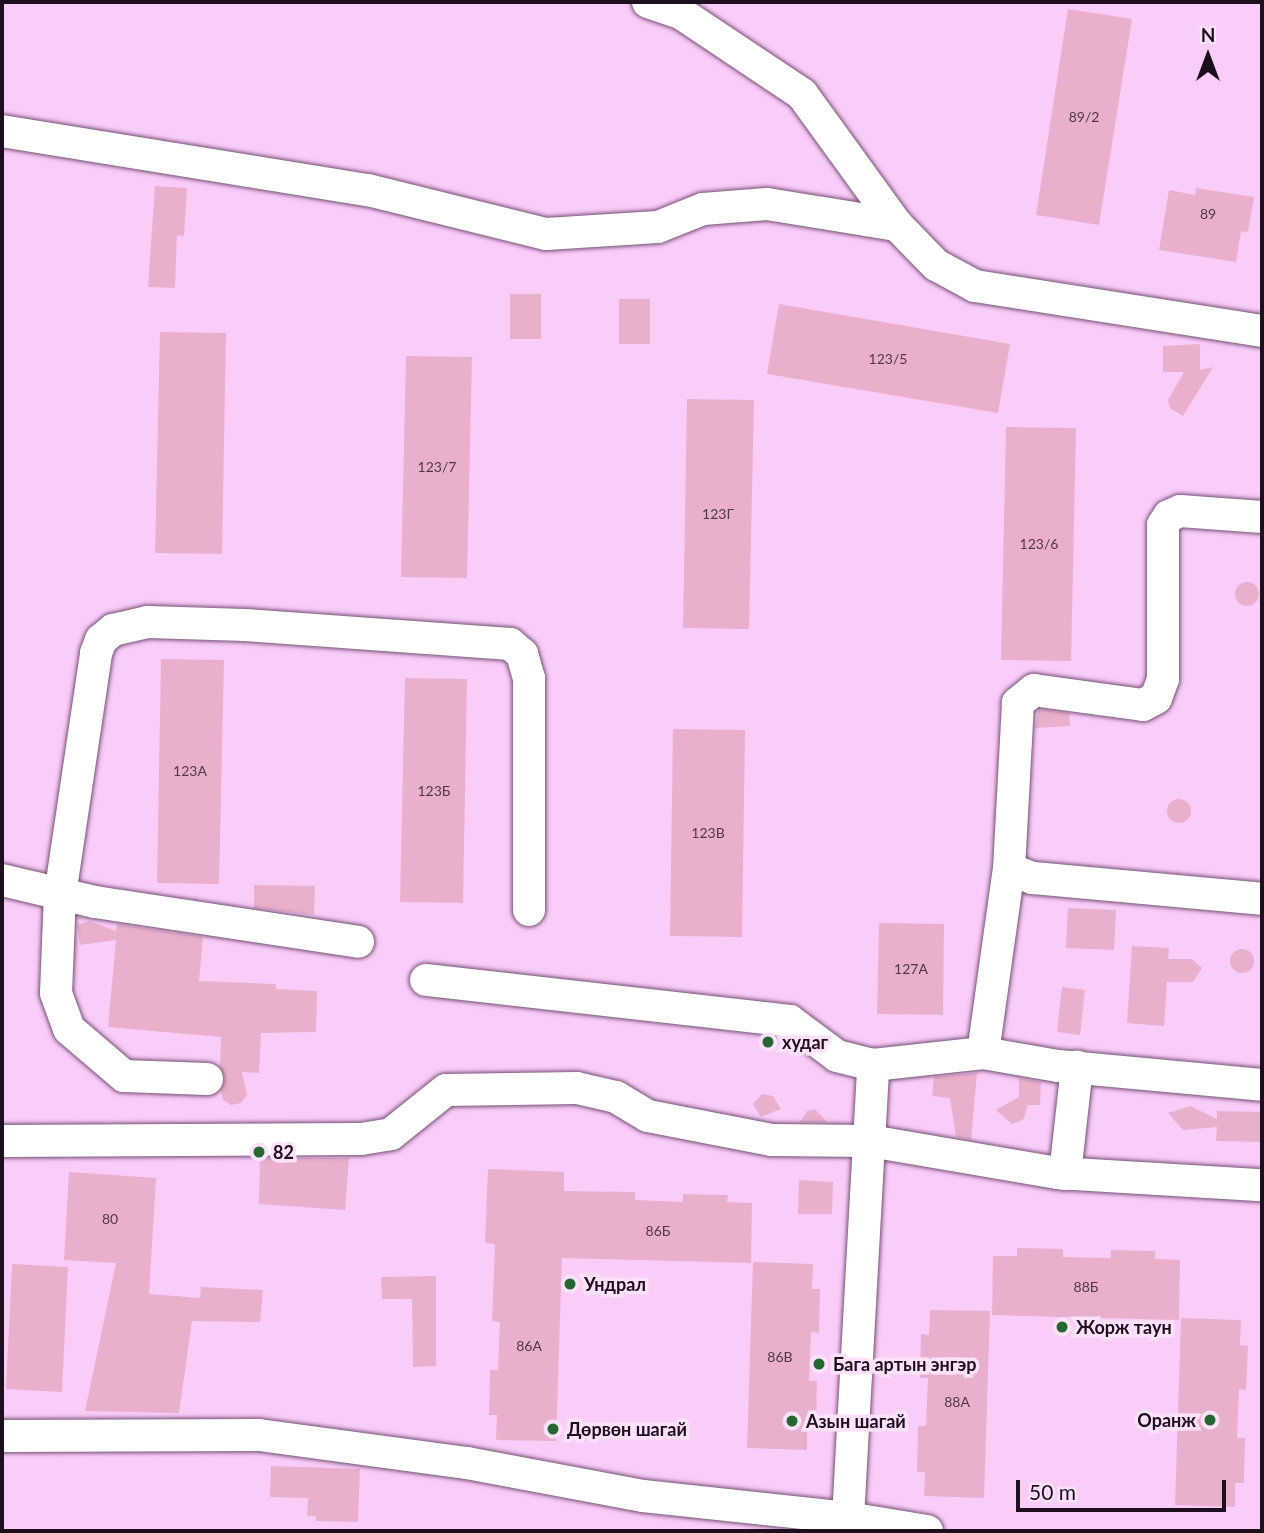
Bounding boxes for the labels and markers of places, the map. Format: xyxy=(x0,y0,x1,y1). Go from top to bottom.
place label: худаг xyxy=(782,1031,828,1053)
marker: худаг xyxy=(760,1034,776,1050)
place label: 82 xyxy=(273,1141,294,1163)
marker: 82 xyxy=(251,1144,267,1160)
place label: Ундрал xyxy=(584,1273,646,1295)
marker: Ундрал xyxy=(562,1276,578,1292)
place label: Жорж таун xyxy=(1076,1316,1172,1338)
marker: Жорж таун xyxy=(1054,1319,1070,1335)
place label: Бага артын энгэр xyxy=(833,1353,976,1375)
marker: Бага артын энгэр xyxy=(811,1356,827,1372)
place label: Оранж xyxy=(1137,1409,1196,1431)
place label: Азын шагай xyxy=(806,1410,906,1432)
marker: Оранж xyxy=(1202,1412,1218,1428)
marker: Азын шагай xyxy=(784,1413,800,1429)
place label: Дөрвөн шагай xyxy=(567,1418,687,1440)
marker: Дөрвөн шагай xyxy=(545,1421,561,1437)

